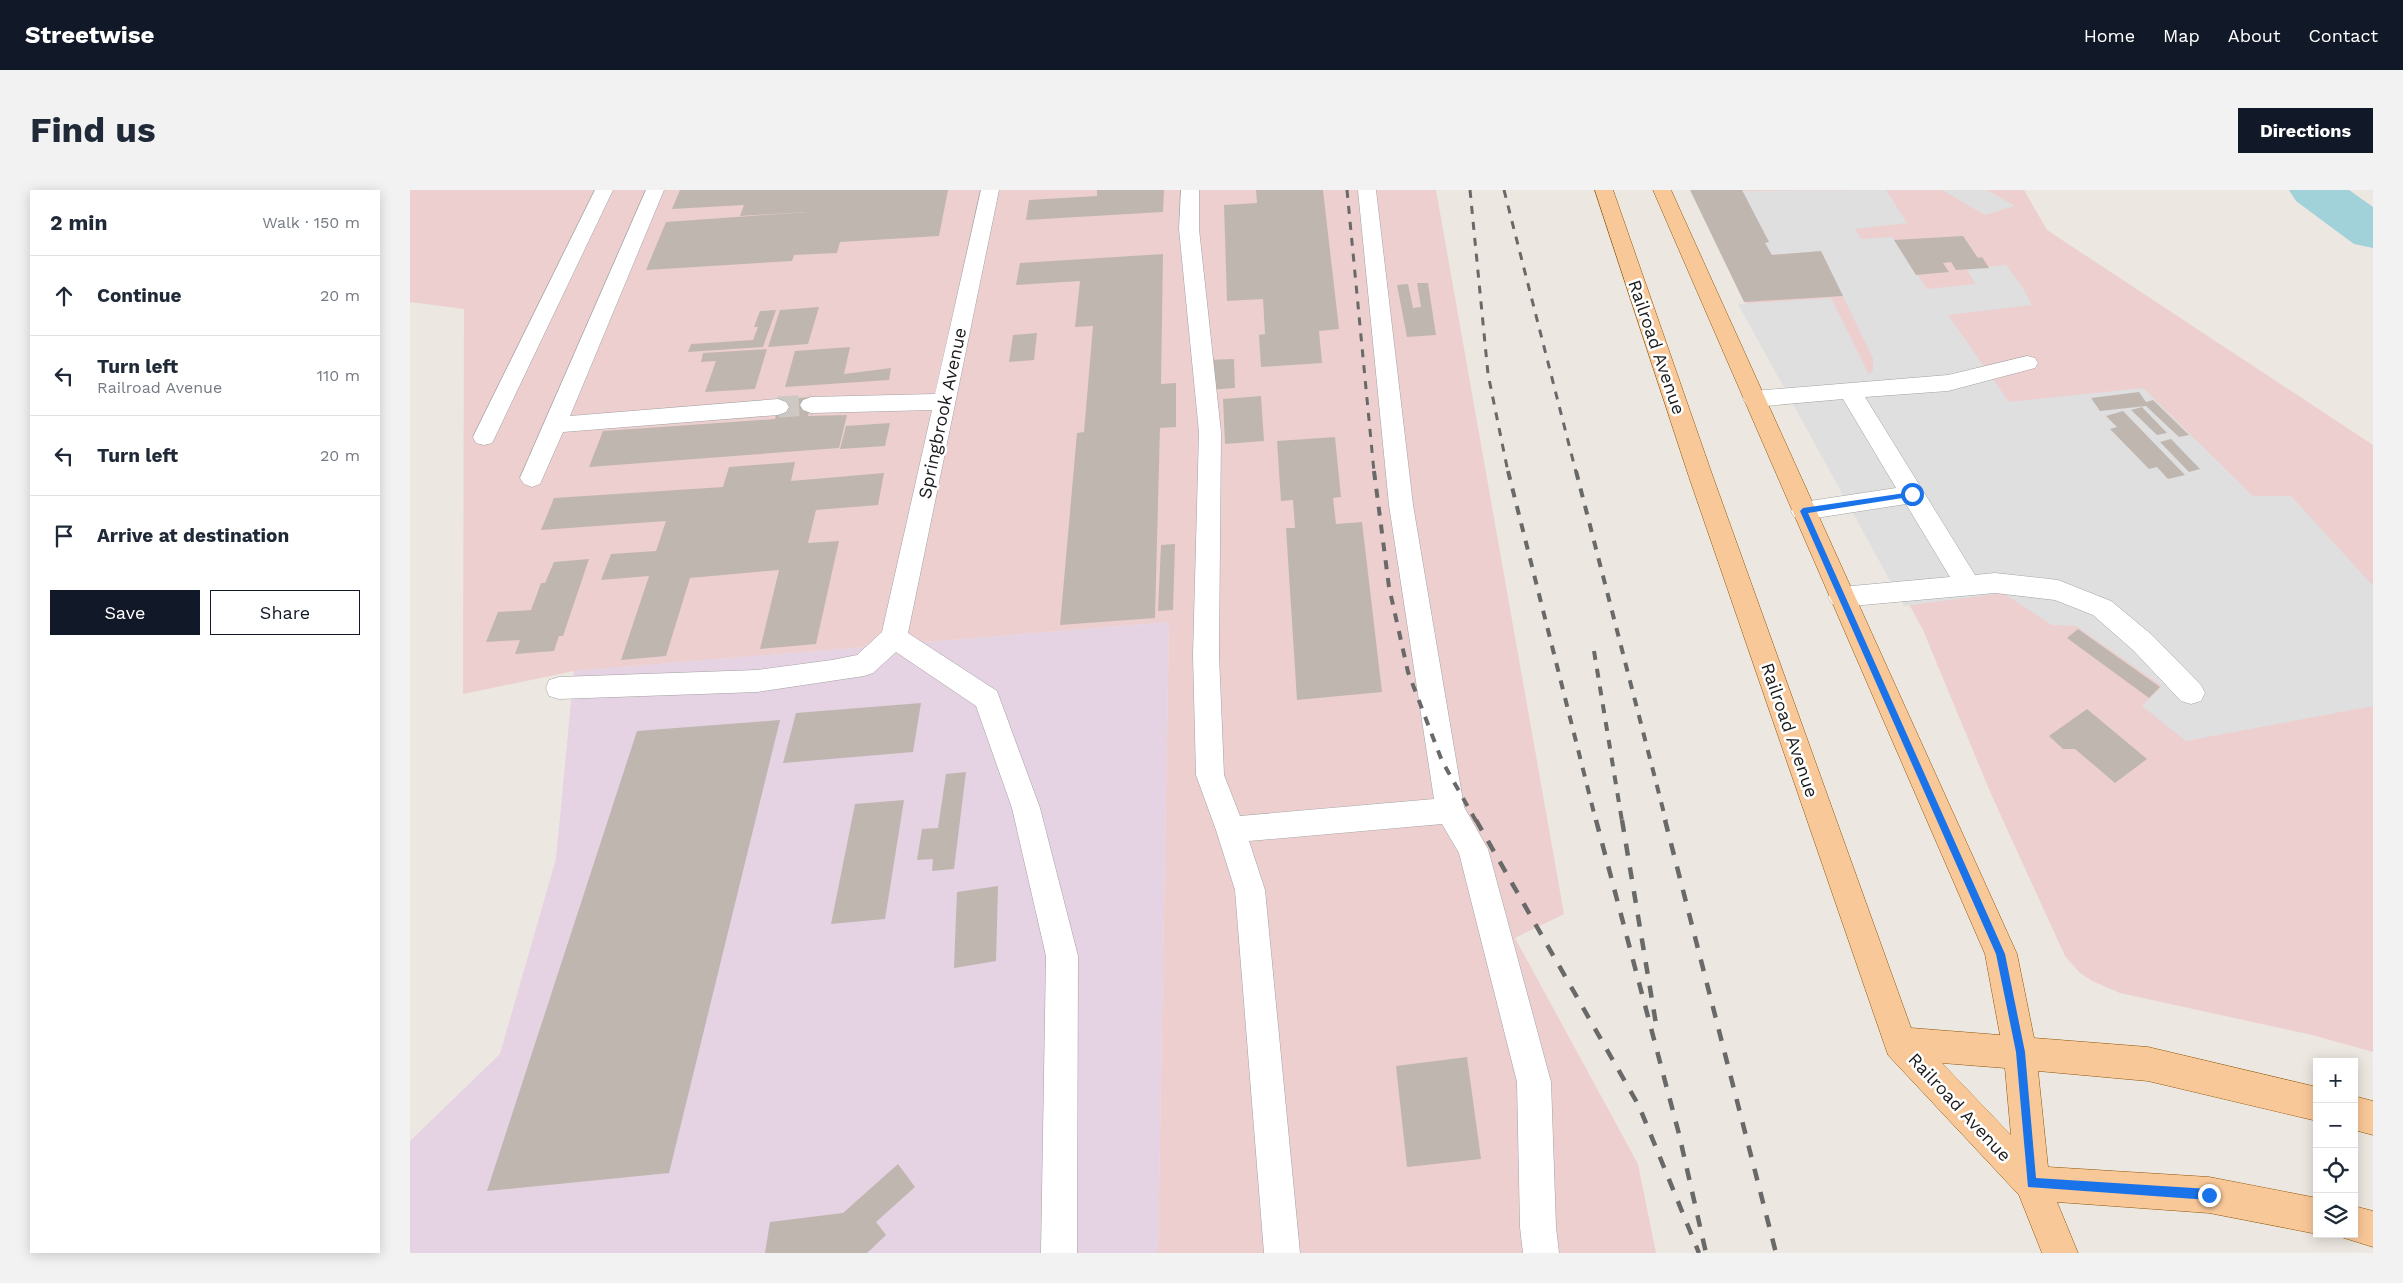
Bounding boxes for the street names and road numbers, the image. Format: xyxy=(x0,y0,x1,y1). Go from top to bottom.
street label: Railroad Avenue xyxy=(1624,277,1690,417)
street label: Springbrook Avenue xyxy=(914,326,970,500)
street label: Railroad Avenue xyxy=(1757,660,1823,800)
street label: Railroad Avenue xyxy=(1904,1048,2016,1166)

